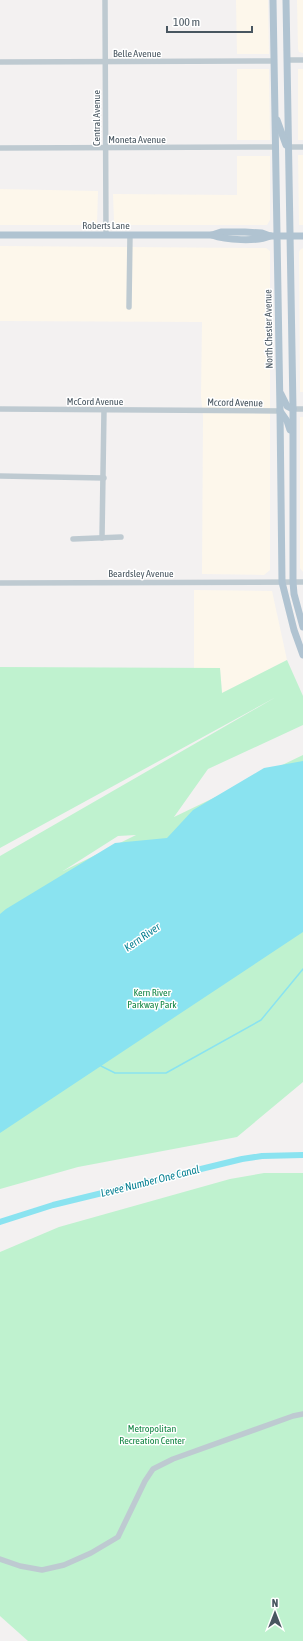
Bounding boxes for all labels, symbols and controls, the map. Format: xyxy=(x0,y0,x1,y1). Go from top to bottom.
scale bar xyxy=(167,8,252,34)
text: 100 m xyxy=(173,15,200,29)
street label: Belle Avenue xyxy=(113,48,161,59)
street label: Central Avenue xyxy=(91,90,102,146)
street label: Moneta Avenue xyxy=(108,134,166,145)
street label: Roberts Lane xyxy=(82,220,130,231)
street label: North Chester Avenue xyxy=(262,289,275,369)
street label: McCord Avenue xyxy=(67,396,124,407)
street label: Mccord Avenue xyxy=(207,397,263,408)
street label: Beardsley Avenue xyxy=(108,568,174,579)
water label: Kern River xyxy=(122,920,163,954)
park label: Kern River Parkway Park xyxy=(127,987,177,1010)
water label: Levee Number One Canal xyxy=(99,1163,201,1199)
park label: Metropolitan Recreation Center xyxy=(119,1423,186,1446)
north arrow xyxy=(255,1593,295,1633)
text: N xyxy=(272,1597,278,1609)

